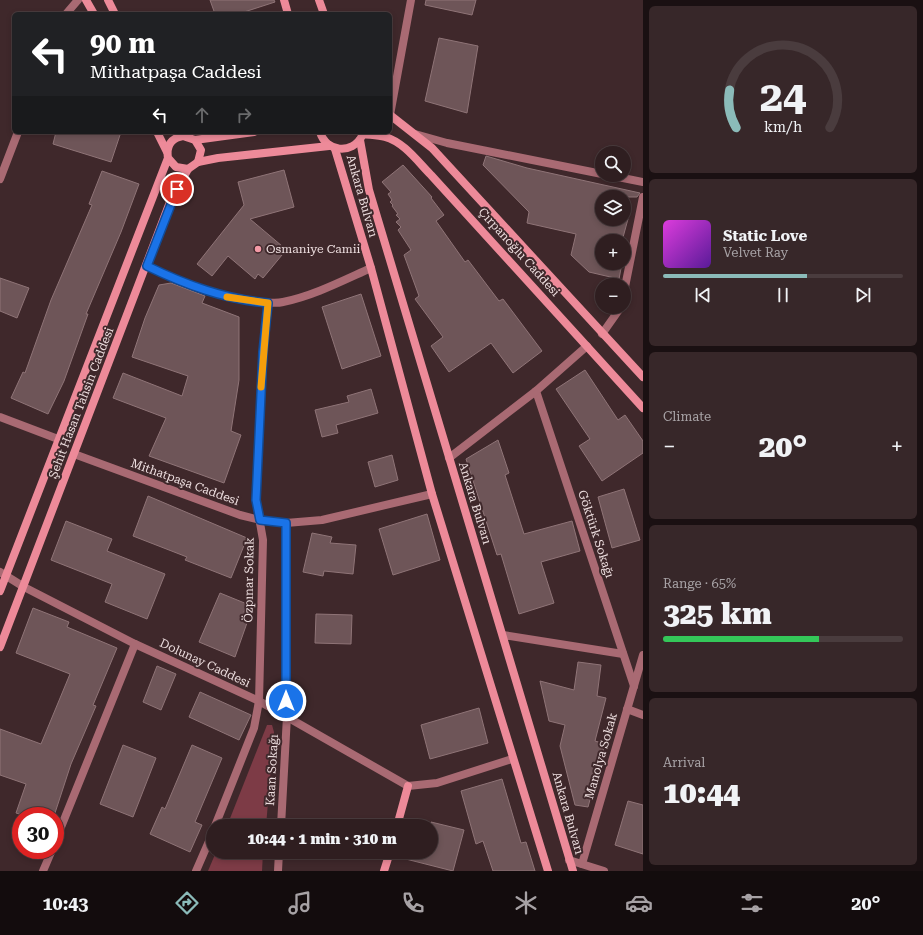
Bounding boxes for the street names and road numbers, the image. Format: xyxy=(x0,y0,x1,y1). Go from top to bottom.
street label: Ankara Bulvarı xyxy=(344,153,380,239)
street label: Çırpanoğlu Caddesi xyxy=(476,205,563,299)
street label: Şehit Hasan Tahsin Caddesi xyxy=(46,325,116,481)
street label: Mithatpaşa Caddesi xyxy=(129,456,241,508)
street label: Ankara Bulvarı xyxy=(456,460,494,546)
street label: Göktürk Sokağı xyxy=(575,488,617,580)
street label: Özpınar Sokak xyxy=(241,537,257,623)
street label: Dolunay Caddesi xyxy=(157,636,253,690)
street label: Manolya Sokak xyxy=(582,711,620,801)
street label: Kaan Sokağı xyxy=(263,734,281,806)
street label: Ankara Bulvarı xyxy=(550,770,586,856)

